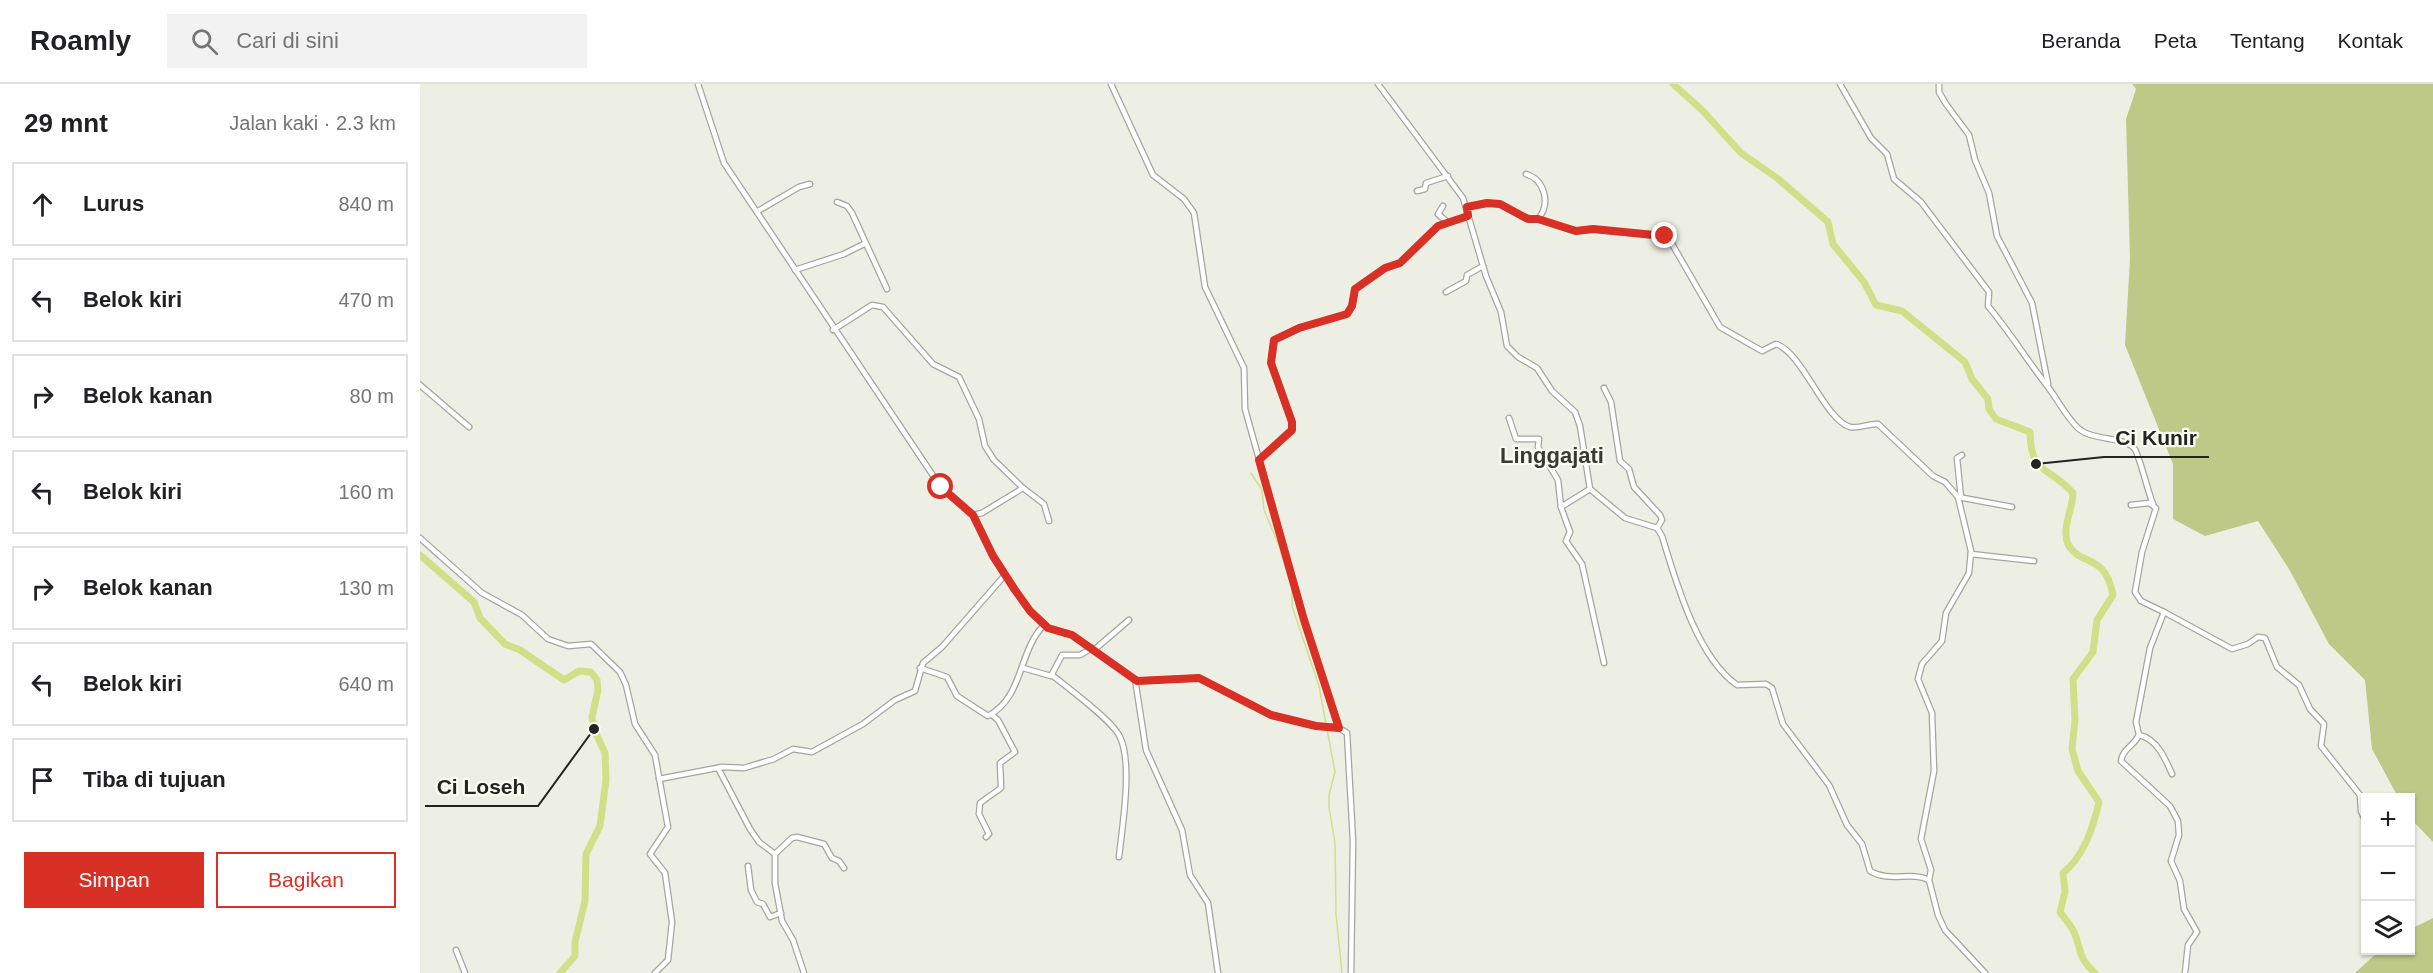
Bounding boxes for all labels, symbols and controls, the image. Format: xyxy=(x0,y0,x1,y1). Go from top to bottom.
search box xyxy=(167,14,587,68)
text: Roamly xyxy=(30,25,131,56)
icon: search xyxy=(188,25,221,58)
text: Cari di sini xyxy=(236,28,339,53)
text: Beranda xyxy=(2041,29,2121,52)
text: Peta xyxy=(2154,29,2197,52)
text: Tentang xyxy=(2230,29,2305,52)
text: Kontak xyxy=(2338,29,2403,52)
text: 29 mnt xyxy=(24,108,108,138)
text: Jalan kaki · 2.3 km xyxy=(229,112,396,134)
icon: ahead xyxy=(26,188,59,221)
text: Lurus xyxy=(83,191,144,216)
text: 840 m xyxy=(338,193,394,215)
route end xyxy=(1651,222,1677,248)
icon: left xyxy=(26,284,59,317)
text: Belok kiri xyxy=(83,287,182,312)
text: 470 m xyxy=(338,289,394,311)
icon: right xyxy=(26,380,59,413)
text: Belok kanan xyxy=(83,383,213,408)
text: 80 m xyxy=(350,385,394,407)
callout: Ci Kunir xyxy=(2104,418,2209,457)
text: Ci Kunir xyxy=(2115,426,2197,449)
district label: Linggajati xyxy=(1500,443,1604,468)
route start xyxy=(927,473,953,499)
icon: left xyxy=(26,476,59,509)
text: Belok kiri xyxy=(83,479,182,504)
text: 160 m xyxy=(338,481,394,503)
icon: right xyxy=(26,572,59,605)
text: Belok kanan xyxy=(83,575,213,600)
text: 130 m xyxy=(338,577,394,599)
icon: left xyxy=(26,668,59,701)
text: Belok kiri xyxy=(83,671,182,696)
text: 640 m xyxy=(338,673,394,695)
icon: arrive xyxy=(26,764,59,797)
text: Tiba di tujuan xyxy=(83,767,226,792)
callout: Ci Loseh xyxy=(425,767,538,806)
text: Ci Loseh xyxy=(437,775,525,798)
map controls xyxy=(2361,793,2415,955)
button: + xyxy=(2361,793,2415,847)
button: − xyxy=(2361,847,2415,901)
button: Simpan xyxy=(24,852,204,908)
button: Bagikan xyxy=(216,852,396,908)
button: layers xyxy=(2361,901,2415,955)

